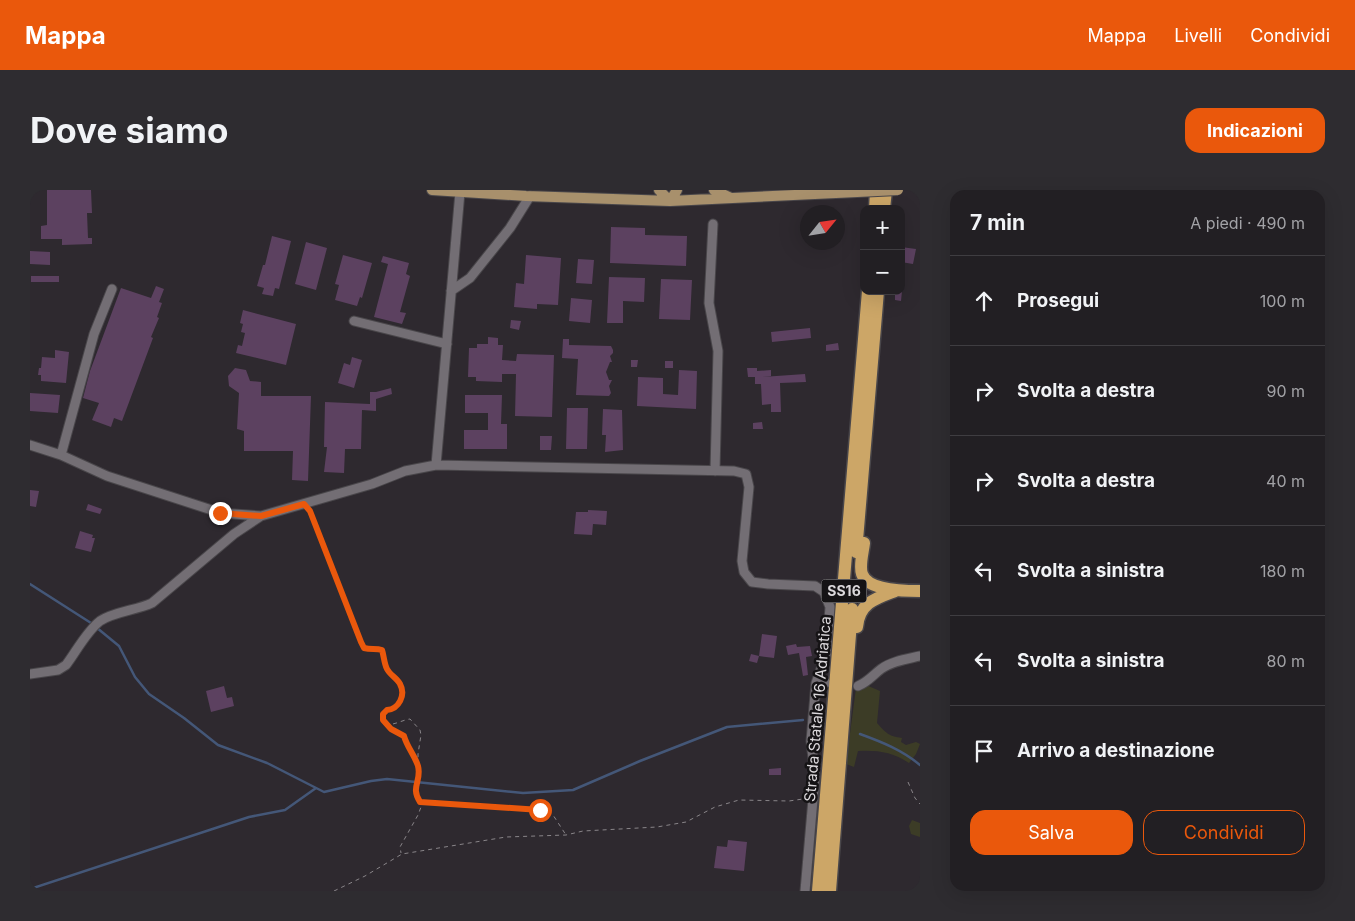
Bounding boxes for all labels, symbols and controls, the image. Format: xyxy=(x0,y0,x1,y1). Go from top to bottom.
text: Mappa xyxy=(25,21,106,50)
text: Mappa xyxy=(1088,25,1146,46)
text: Livelli xyxy=(1174,25,1222,46)
text: Condividi xyxy=(1250,25,1330,46)
button: Indicazioni xyxy=(1185,108,1325,153)
text: Dove siamo xyxy=(30,109,228,151)
north arrow xyxy=(800,205,845,250)
map controls xyxy=(860,205,905,295)
button: + xyxy=(860,205,905,250)
text: 7 min xyxy=(970,210,1025,235)
text: A piedi · 490 m xyxy=(1190,213,1305,233)
button: − xyxy=(860,250,905,295)
icon: ahead xyxy=(970,287,998,315)
text: Prosegui xyxy=(1017,289,1099,312)
text: 100 m xyxy=(1260,291,1305,311)
icon: right xyxy=(970,377,998,405)
text: Svolta a destra xyxy=(1017,379,1155,402)
text: 90 m xyxy=(1266,381,1305,401)
icon: right xyxy=(970,467,998,495)
text: Svolta a destra xyxy=(1017,469,1155,492)
text: 40 m xyxy=(1266,471,1305,491)
route end xyxy=(209,502,232,525)
icon: left xyxy=(970,557,998,585)
text: Svolta a sinistra xyxy=(1017,559,1165,582)
text: 180 m xyxy=(1260,561,1305,581)
road number: SS16 xyxy=(822,580,866,602)
street label: Strada Statale 16 Adriatica xyxy=(800,615,835,803)
icon: left xyxy=(970,647,998,675)
text: Svolta a sinistra xyxy=(1017,649,1165,672)
text: 80 m xyxy=(1266,651,1305,671)
icon: arrive xyxy=(970,737,998,765)
text: Arrivo a destinazione xyxy=(1017,739,1215,762)
route start xyxy=(529,799,552,822)
button: Salva xyxy=(970,810,1133,855)
button: Condividi xyxy=(1143,810,1305,855)

